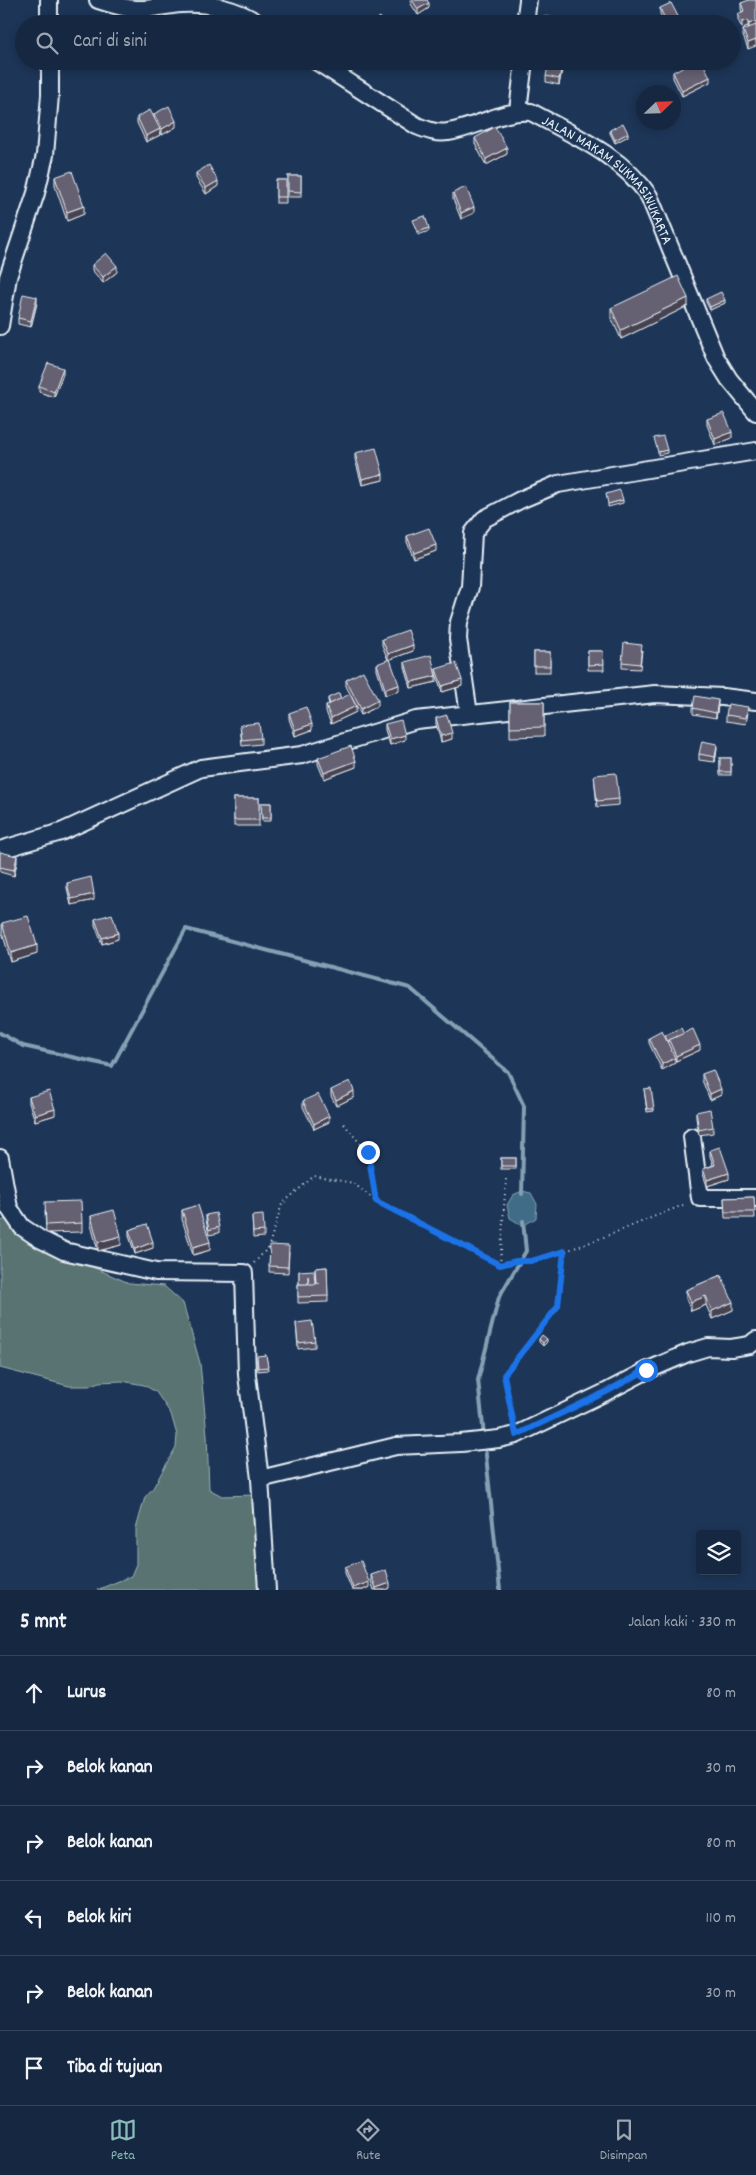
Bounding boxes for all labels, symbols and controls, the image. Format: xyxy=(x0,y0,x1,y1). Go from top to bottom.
search box xyxy=(15,15,741,70)
icon: search xyxy=(33,29,61,57)
text: Cari di sini xyxy=(73,29,147,56)
north arrow xyxy=(636,85,681,130)
street label: JALAN MAKAM SUKMASINUKARTA xyxy=(537,111,677,249)
route end xyxy=(357,1141,380,1164)
route start xyxy=(635,1359,658,1382)
map controls xyxy=(696,1530,741,1575)
button: layers xyxy=(696,1530,741,1575)
text: 5 mnt xyxy=(20,1608,66,1638)
text: Jalan kaki · 330 m xyxy=(628,1611,736,1634)
icon: ahead xyxy=(20,1679,48,1707)
text: Lurus xyxy=(67,1680,106,1707)
text: 80 m xyxy=(706,1682,736,1705)
icon: right xyxy=(20,1754,48,1782)
text: Belok kanan xyxy=(67,1755,153,1782)
text: 30 m xyxy=(706,1757,736,1780)
icon: right xyxy=(20,1829,48,1857)
text: Belok kanan xyxy=(67,1830,153,1857)
text: 80 m xyxy=(706,1832,736,1855)
icon: left xyxy=(20,1904,48,1932)
text: Belok kiri xyxy=(67,1905,131,1932)
text: 110 m xyxy=(706,1907,736,1930)
icon: right xyxy=(20,1979,48,2007)
text: Belok kanan xyxy=(67,1980,153,2007)
text: 30 m xyxy=(706,1982,736,2005)
icon: arrive xyxy=(20,2054,48,2082)
text: Tiba di tujuan xyxy=(67,2055,162,2082)
tab: Peta xyxy=(109,2116,137,2166)
tab: Rute xyxy=(354,2116,382,2166)
tab: Disimpan xyxy=(600,2116,647,2166)

